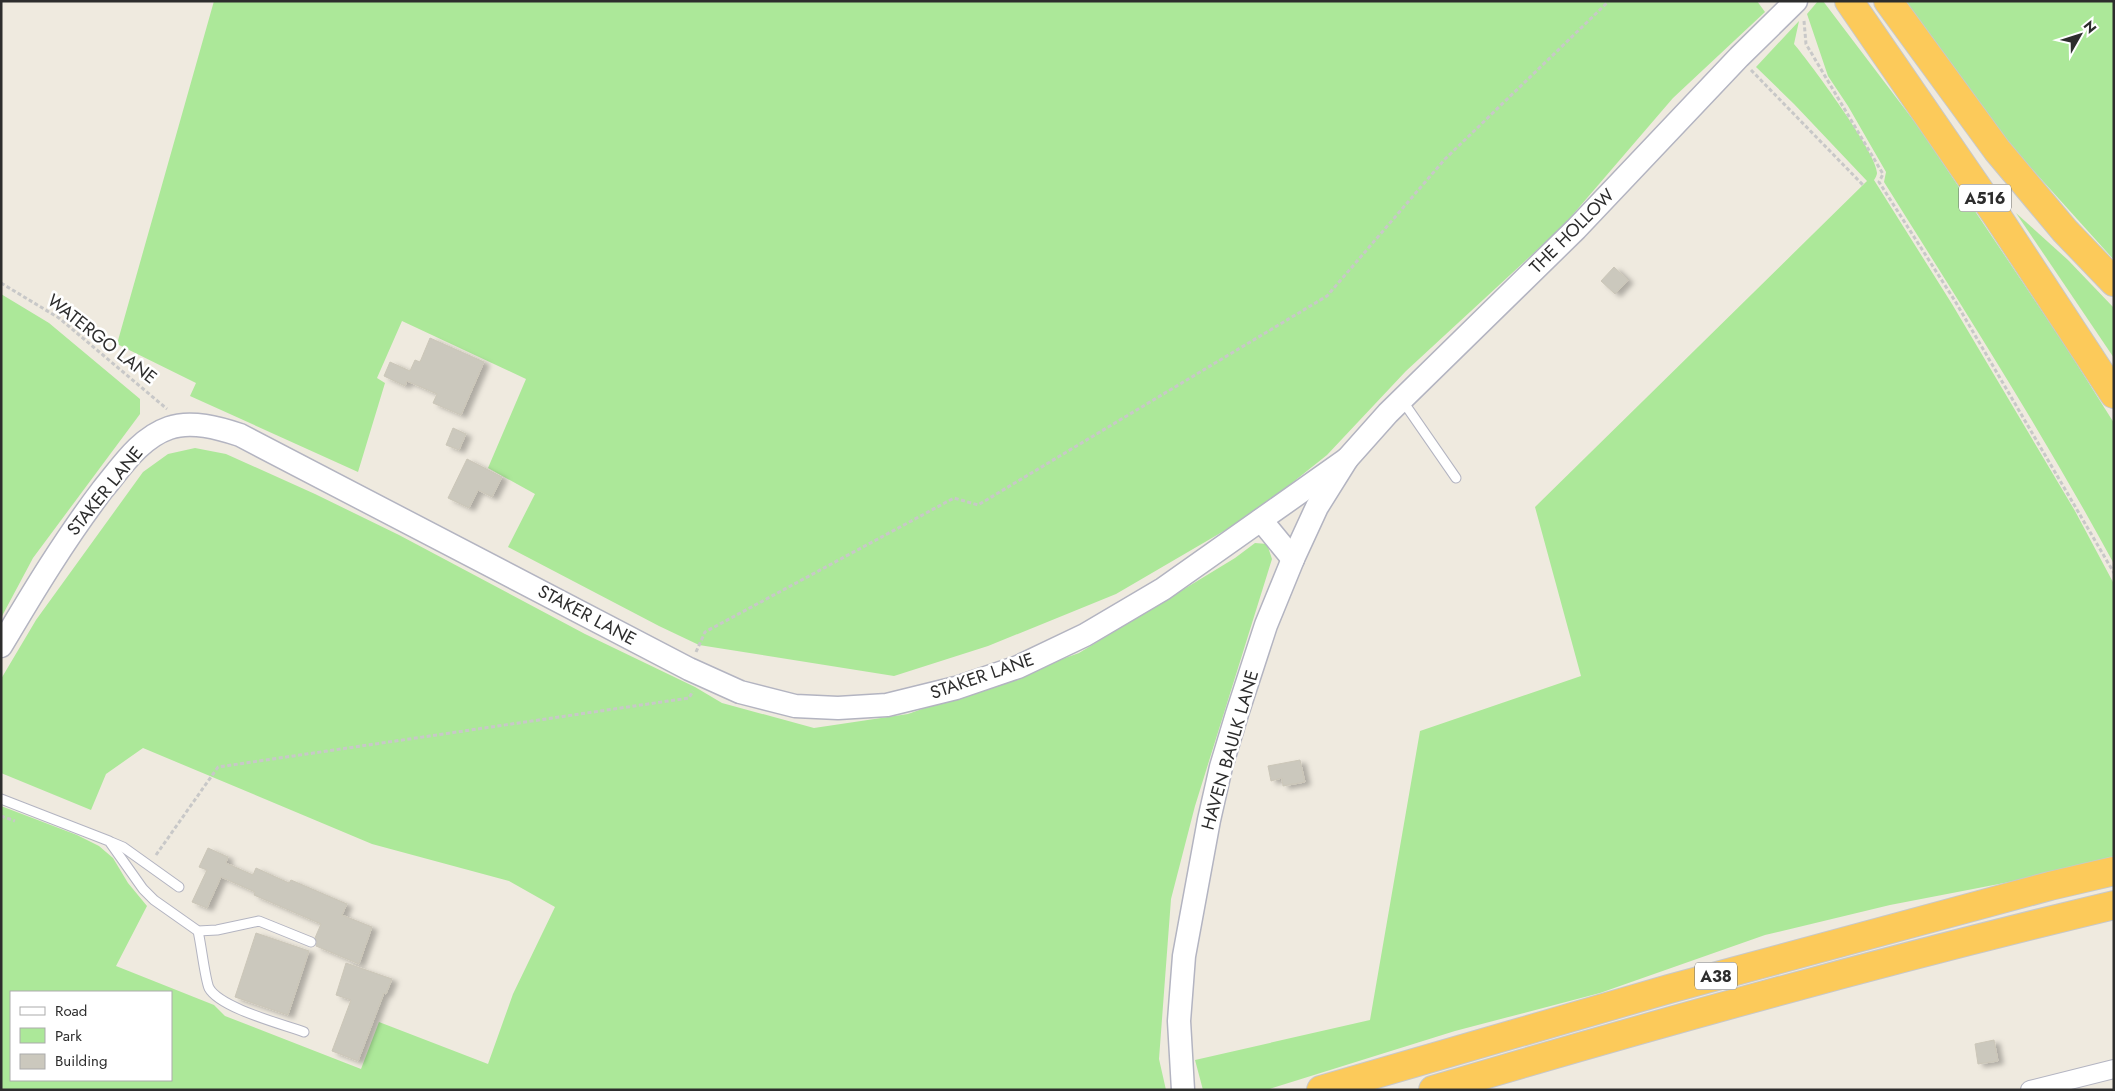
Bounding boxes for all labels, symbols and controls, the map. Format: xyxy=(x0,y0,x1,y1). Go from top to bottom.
north arrow xyxy=(2055,10,2105,60)
text: N xyxy=(2079,16,2101,37)
street label: THE HOLLOW xyxy=(1524,183,1620,279)
road number: A516 xyxy=(1959,184,2011,212)
street label: WATERGO LANE xyxy=(42,288,162,390)
street label: STAKER LANE xyxy=(61,441,149,541)
street label: STAKER LANE xyxy=(533,578,641,652)
street label: STAKER LANE xyxy=(927,646,1037,706)
street label: HAVEN BAULK LANE xyxy=(1195,667,1265,833)
road number: A38 xyxy=(1695,962,1737,989)
legend xyxy=(10,991,172,1081)
text: Road xyxy=(55,1000,87,1022)
text: Park xyxy=(55,1025,82,1047)
text: Building xyxy=(55,1050,107,1072)

